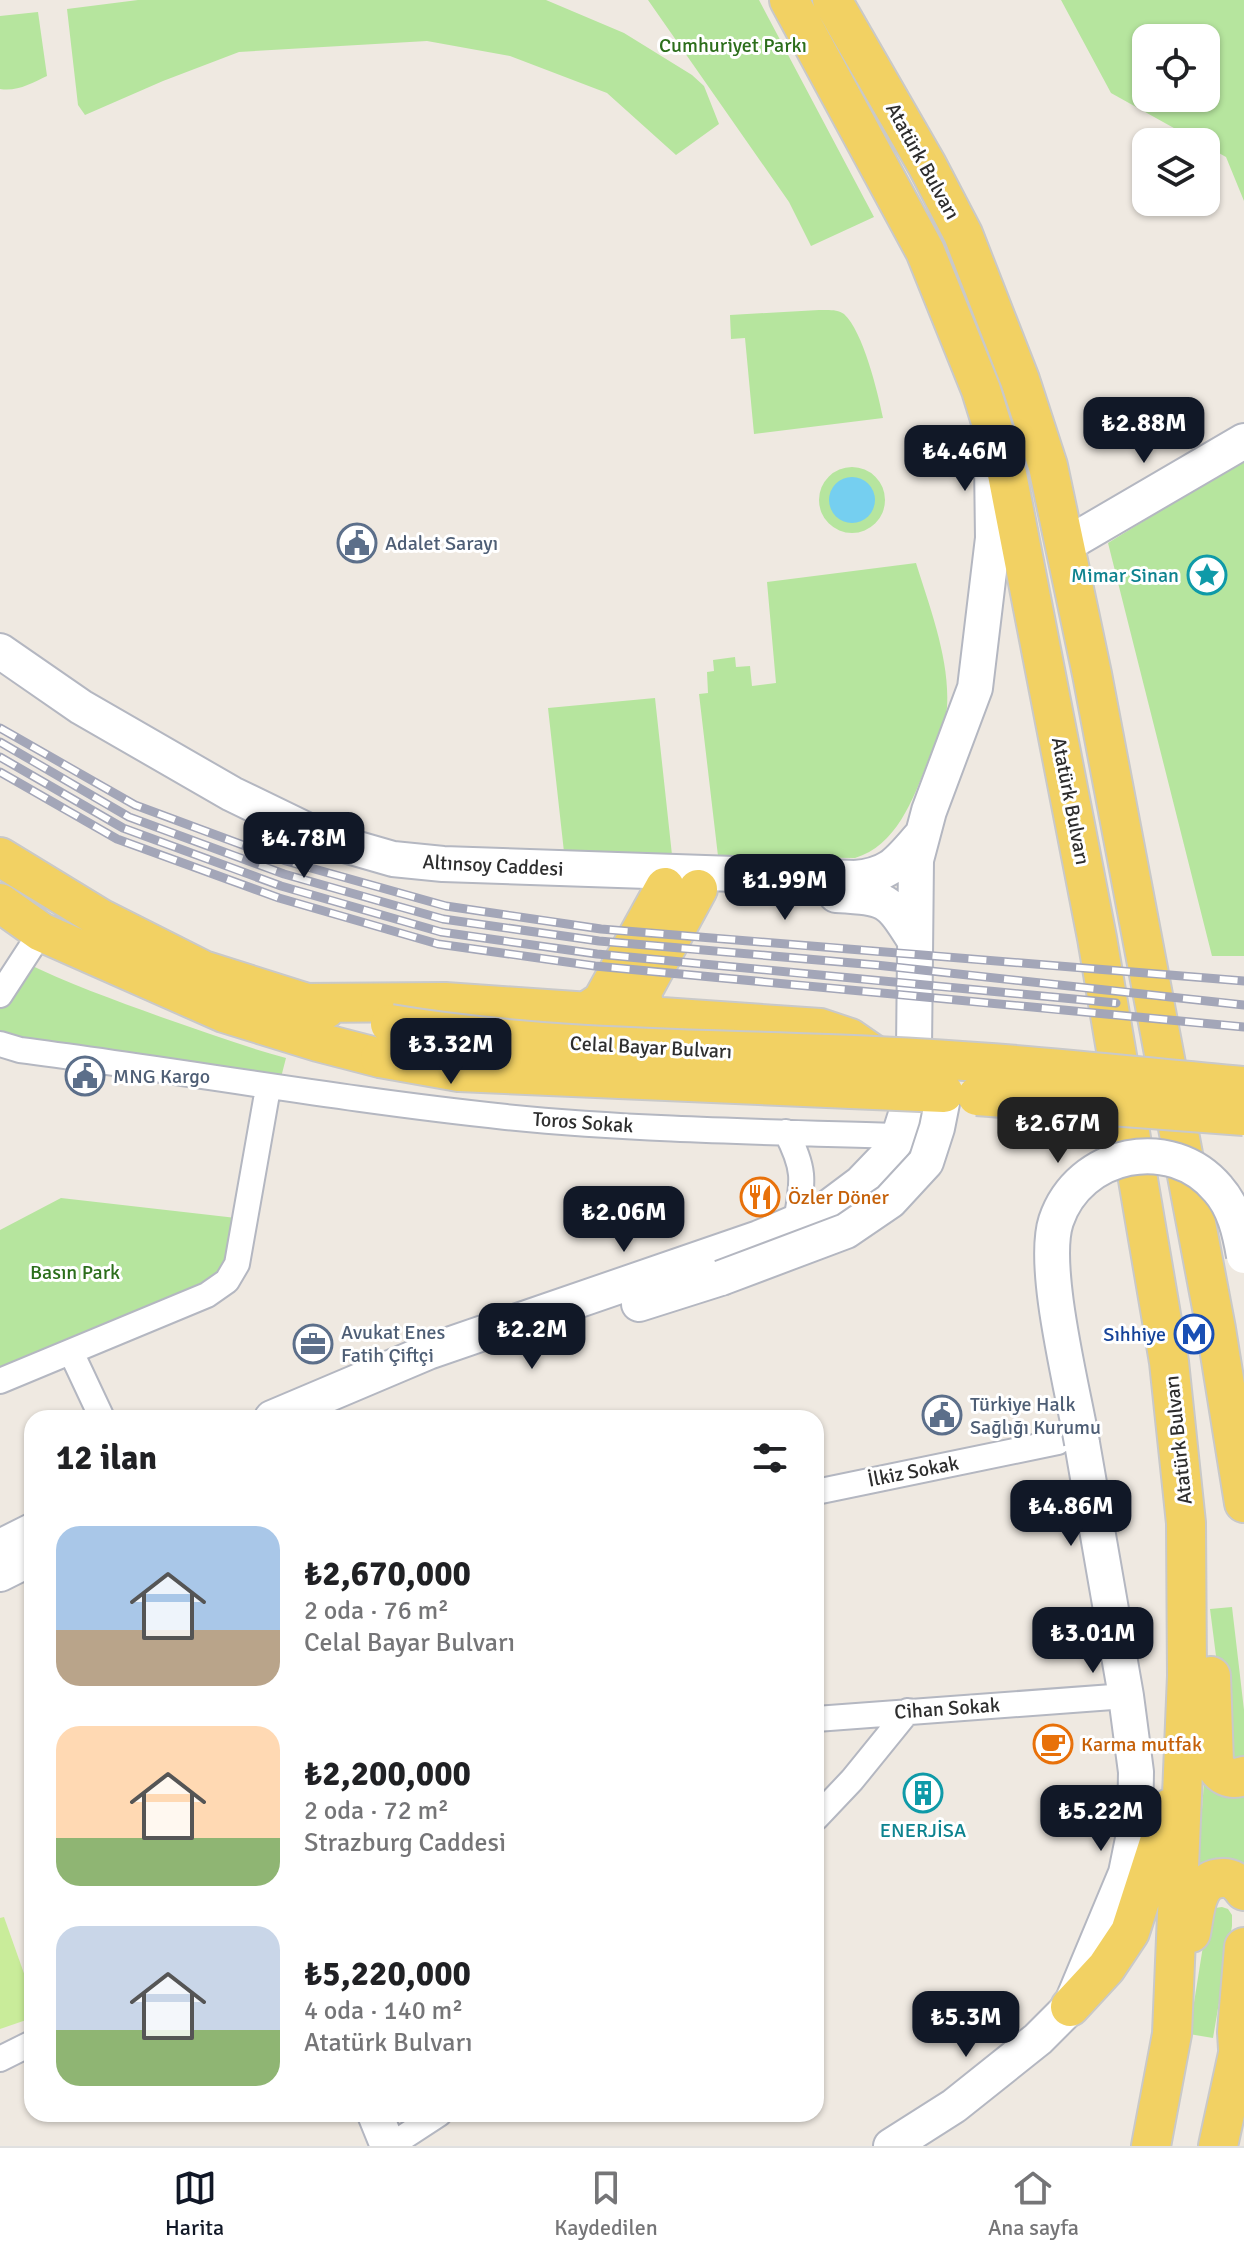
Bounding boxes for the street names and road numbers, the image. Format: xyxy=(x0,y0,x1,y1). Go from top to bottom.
street label: Atatürk Bulvarı xyxy=(880,99,965,224)
street label: Atatürk Bulvarı xyxy=(1046,735,1095,867)
street label: Altınsoy Caddesi xyxy=(422,849,564,882)
street label: Celal Bayar Bulvarı xyxy=(569,1031,733,1064)
street label: Toros Sokak xyxy=(532,1107,634,1138)
street label: Atatürk Bulvarı xyxy=(1159,1374,1198,1506)
street label: İlkiz Sokak xyxy=(866,1450,961,1493)
street label: Cihan Sokak xyxy=(894,1692,1001,1725)

